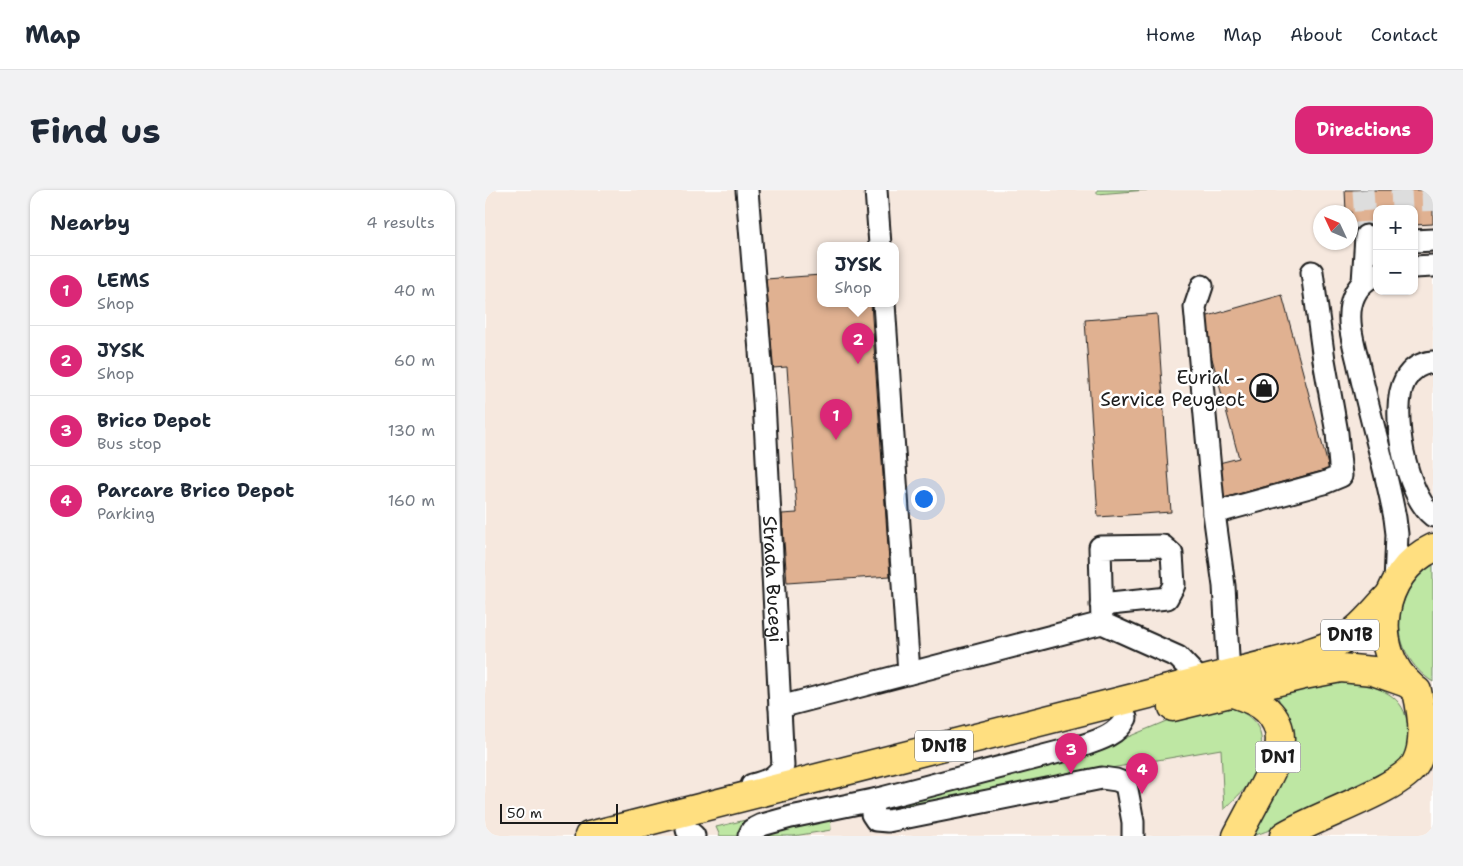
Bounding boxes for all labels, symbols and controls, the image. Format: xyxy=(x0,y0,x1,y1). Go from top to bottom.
text: Map xyxy=(25,19,81,51)
text: Home xyxy=(1146,23,1195,47)
text: Map xyxy=(1223,23,1262,47)
text: About xyxy=(1290,23,1343,47)
text: Contact xyxy=(1371,23,1438,47)
button: Directions xyxy=(1295,106,1433,154)
text: Find us xyxy=(30,107,161,154)
north arrow xyxy=(1313,205,1358,250)
map controls xyxy=(1373,205,1418,295)
button: + xyxy=(1373,205,1418,250)
text: Nearby xyxy=(50,209,130,237)
text: 4 results xyxy=(366,212,435,233)
popup xyxy=(817,242,899,307)
button: − xyxy=(1373,250,1418,295)
text: JYSK xyxy=(834,252,882,277)
text: LEMS xyxy=(97,268,150,293)
text: Shop xyxy=(834,277,872,298)
text: 1 xyxy=(62,280,70,301)
text: 40 m xyxy=(393,280,435,301)
text: Shop xyxy=(97,293,134,314)
pin: 2 xyxy=(842,323,874,364)
text: JYSK xyxy=(97,338,144,363)
text: 2 xyxy=(60,350,72,371)
text: 60 m xyxy=(394,350,435,371)
text: Shop xyxy=(97,363,134,384)
place label: Eurial - Service Peugeot xyxy=(1100,365,1245,412)
shop icon: Eurial - Service Peugeot xyxy=(1249,373,1279,403)
pin: 1 xyxy=(820,399,852,440)
text: Brico Depot xyxy=(97,408,211,433)
text: 3 xyxy=(60,420,72,441)
text: 130 m xyxy=(388,420,435,441)
text: Bus stop xyxy=(97,433,162,454)
text: Parcare Brico Depot xyxy=(97,478,294,503)
your location xyxy=(911,486,937,512)
text: 4 xyxy=(60,490,72,511)
text: 160 m xyxy=(388,490,435,511)
text: Parking xyxy=(97,503,155,524)
street label: Strada Bucegi xyxy=(757,515,789,643)
road number: DN1B xyxy=(1321,620,1379,650)
road number: DN1B xyxy=(915,730,973,762)
pin: 3 xyxy=(1055,733,1087,774)
road number: DN1 xyxy=(1255,742,1301,772)
pin: 4 xyxy=(1126,753,1158,794)
scale bar xyxy=(500,801,617,824)
text: 50 m xyxy=(507,804,542,822)

